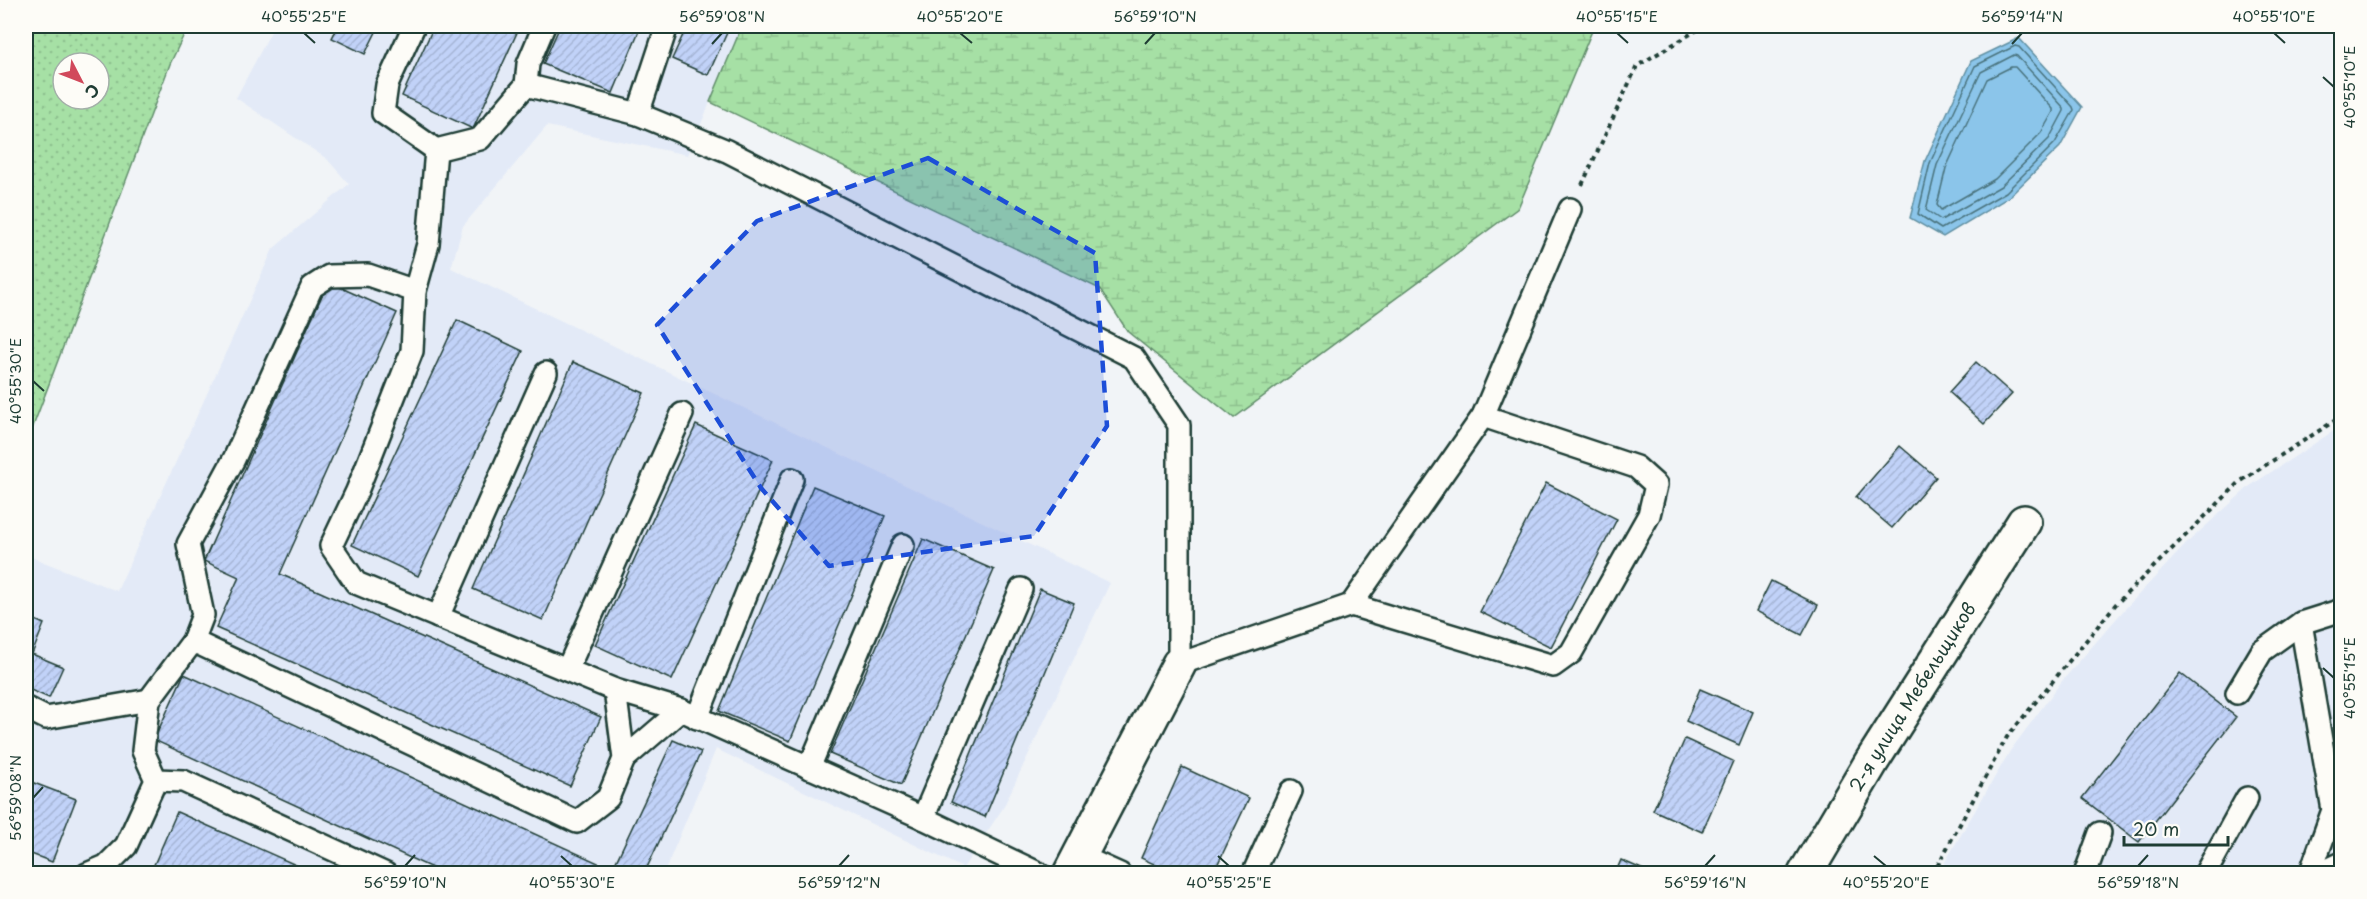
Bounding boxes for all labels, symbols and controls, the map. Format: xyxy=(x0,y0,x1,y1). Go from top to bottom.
text: 40°55'25"E xyxy=(261,4,347,27)
text: 56°59'08"N xyxy=(679,4,765,27)
text: 40°55'20"E xyxy=(917,4,1003,27)
text: 56°59'10"N xyxy=(1113,4,1197,27)
text: 40°55'15"E xyxy=(1576,4,1658,27)
text: 56°59'14"N xyxy=(1981,4,2063,27)
text: 40°55'10"E xyxy=(2233,4,2315,27)
text: 40°55'10"E xyxy=(2337,46,2360,128)
north arrow xyxy=(51,51,111,111)
text: С xyxy=(80,79,106,104)
text: 40°55'30"E xyxy=(3,338,26,424)
street label: 2-я улица Мебельщиков xyxy=(1842,597,1982,796)
text: 40°55'15"E xyxy=(2337,637,2360,719)
text: 56°59'08"N xyxy=(3,755,26,841)
scale bar xyxy=(2124,809,2228,847)
text: 20 m xyxy=(2133,815,2179,842)
text: 56°59'10"N xyxy=(363,870,447,893)
text: 40°55'30"E xyxy=(529,870,615,893)
text: 56°59'12"N xyxy=(797,870,881,893)
text: 40°55'25"E xyxy=(1186,870,1272,893)
text: 56°59'16"N xyxy=(1663,870,1747,893)
text: 40°55'20"E xyxy=(1843,870,1929,893)
text: 56°59'18"N xyxy=(2097,870,2179,893)

